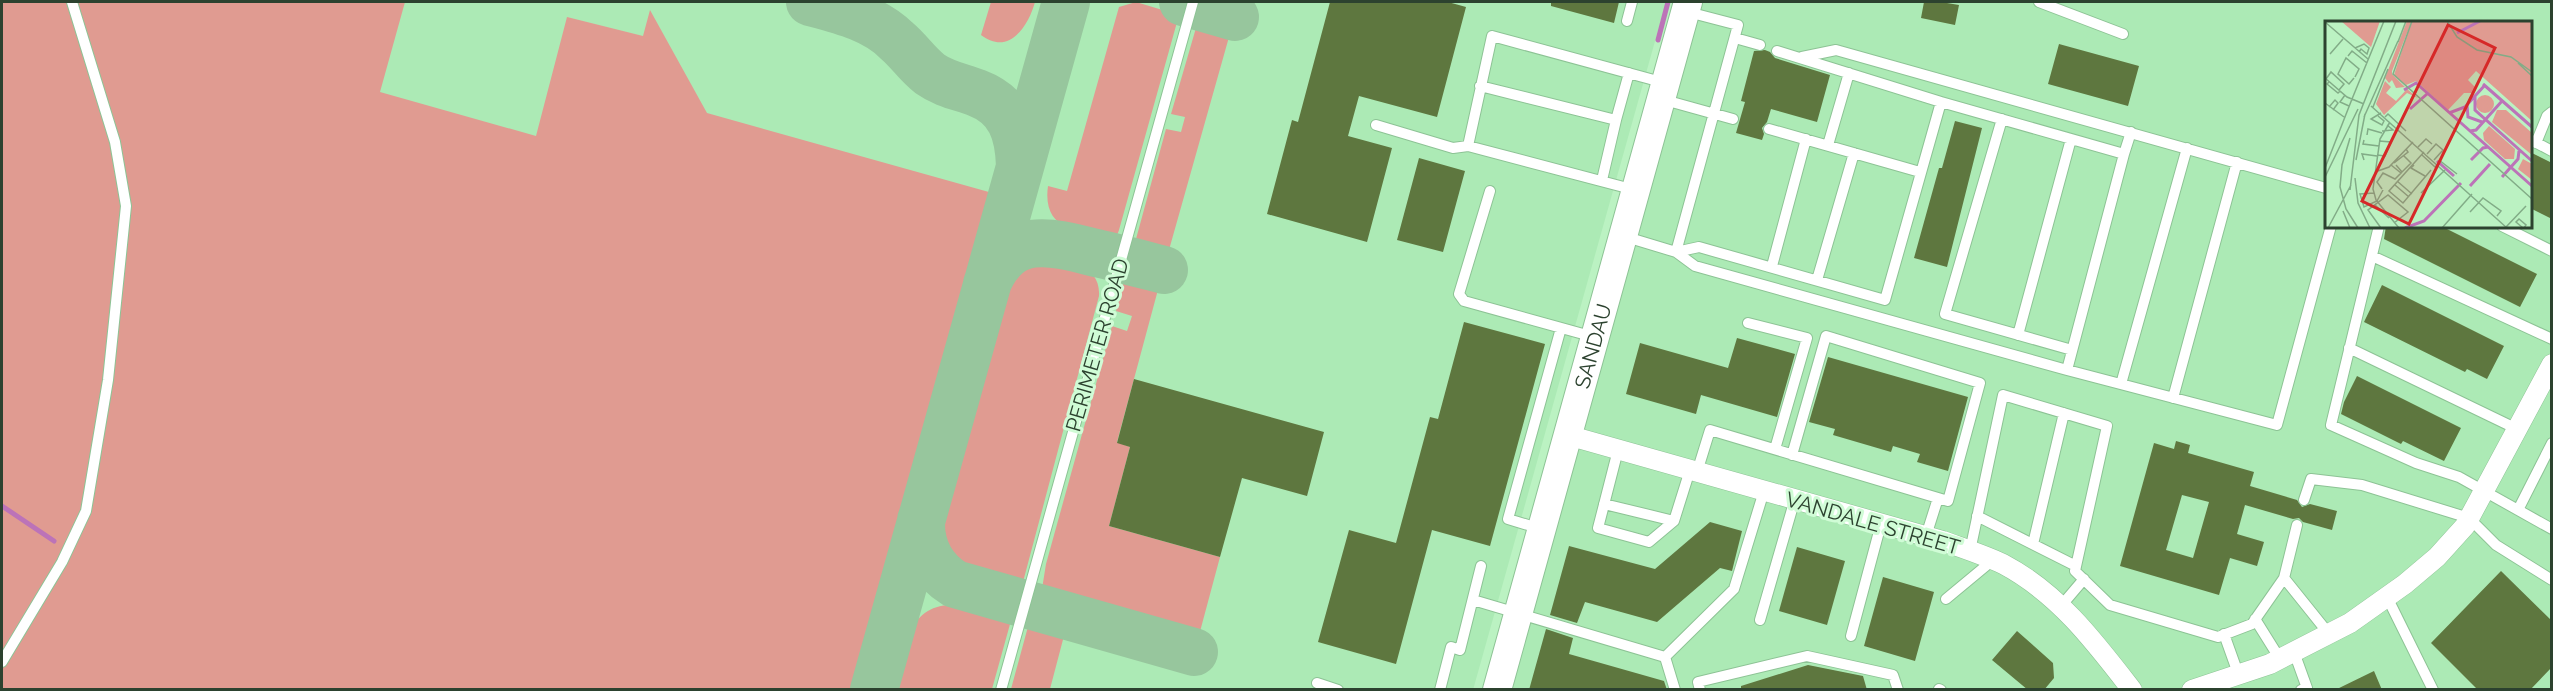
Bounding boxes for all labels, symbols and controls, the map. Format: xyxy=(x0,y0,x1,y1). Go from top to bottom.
inset map xyxy=(2325,21,2532,228)
street label: PERIMETER ROAD xyxy=(1060,256,1134,434)
street label: SANDAU xyxy=(1569,301,1616,391)
street label: VANDALE STREET xyxy=(1783,486,1963,560)

